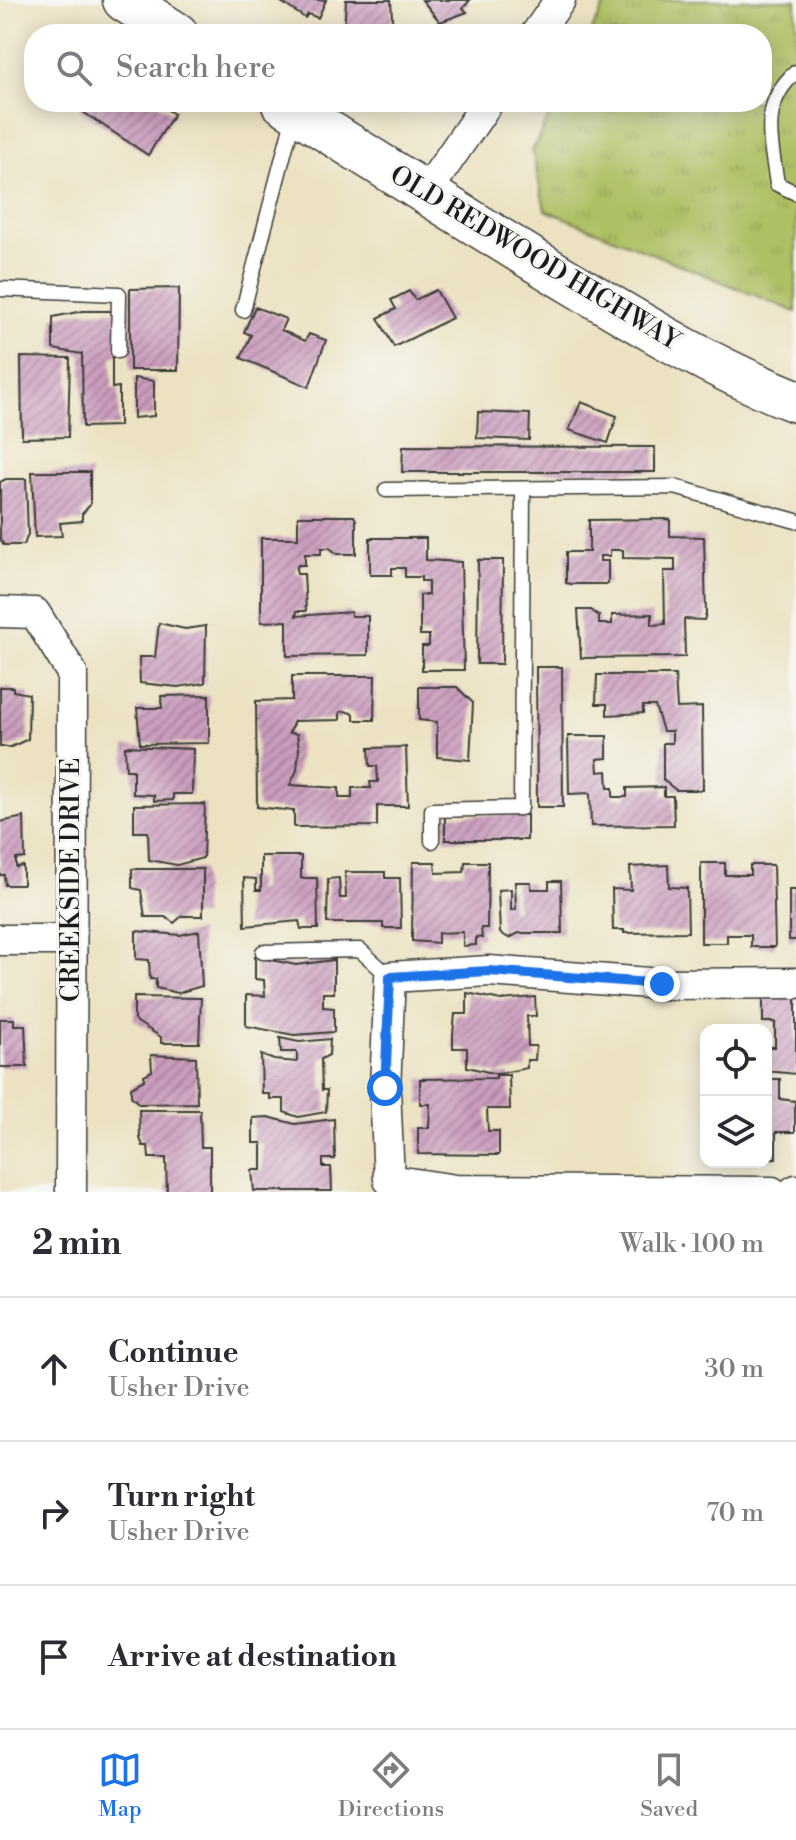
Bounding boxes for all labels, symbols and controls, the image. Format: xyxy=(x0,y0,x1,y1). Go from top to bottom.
search box xyxy=(24,24,772,112)
icon: search xyxy=(52,46,96,90)
text: Search here xyxy=(116,49,276,87)
street label: OLD REDWOOD HIGHWAY xyxy=(384,159,687,358)
street label: CREEKSIDE DRIVE xyxy=(55,758,87,1002)
route end xyxy=(644,966,680,1002)
map controls xyxy=(700,1024,772,1168)
button: locate xyxy=(700,1024,772,1096)
route start xyxy=(367,1070,403,1106)
button: layers xyxy=(700,1096,772,1168)
text: 2 min xyxy=(32,1223,121,1265)
text: Walk · 100 m xyxy=(620,1228,764,1260)
text: Continue xyxy=(108,1334,239,1372)
icon: ahead xyxy=(32,1347,76,1391)
text: 30 m xyxy=(704,1353,764,1385)
text: Usher Drive xyxy=(108,1372,250,1404)
text: Turn right xyxy=(108,1478,255,1516)
icon: right xyxy=(32,1491,76,1535)
text: 70 m xyxy=(706,1497,764,1529)
text: Usher Drive xyxy=(108,1516,250,1548)
icon: arrive xyxy=(32,1635,76,1679)
text: Arrive at destination xyxy=(108,1638,397,1676)
tab: Map xyxy=(98,1748,142,1823)
tab: Directions xyxy=(338,1748,444,1823)
tab: Saved xyxy=(640,1748,698,1823)

